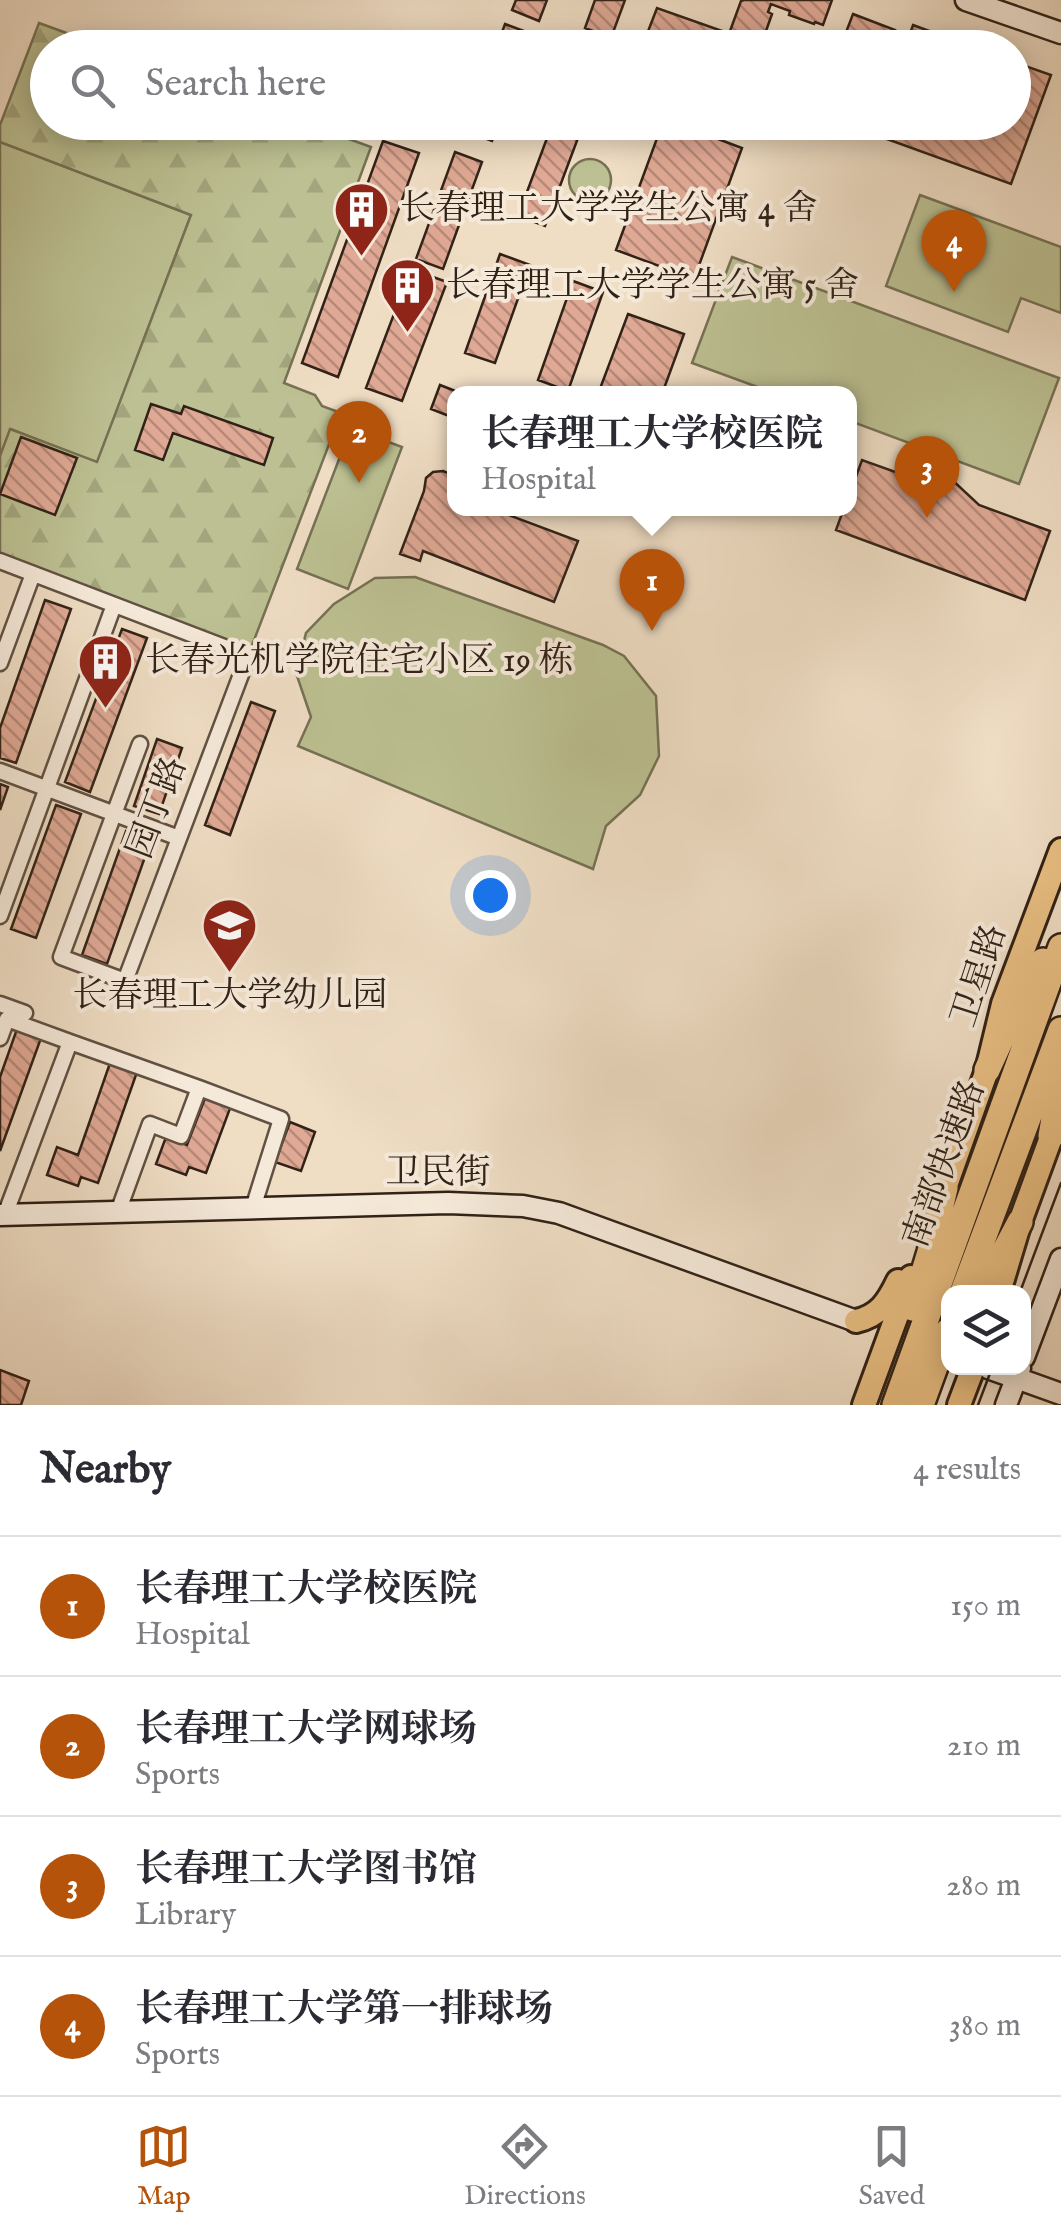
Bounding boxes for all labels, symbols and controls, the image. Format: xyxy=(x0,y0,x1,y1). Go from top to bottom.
search box xyxy=(30,30,1031,140)
icon: search xyxy=(65,58,120,113)
text: Search here xyxy=(145,61,326,109)
building icon: 长春理工大学学生公寓 4 舍 xyxy=(331,179,391,258)
place label: 长春理工大学学生公寓 4 舍 xyxy=(400,187,817,232)
pin: 4 xyxy=(922,210,986,292)
building icon: 长春理工大学学生公寓 5 舍 xyxy=(377,256,437,335)
place label: 长春理工大学学生公寓 5 舍 xyxy=(446,264,859,309)
popup xyxy=(447,386,857,516)
pin: 2 xyxy=(326,400,392,483)
text: 长春理工大学校医院 xyxy=(481,412,823,460)
pin: 3 xyxy=(894,436,960,518)
text: Hospital xyxy=(481,460,596,501)
pin: 1 xyxy=(620,548,684,631)
building icon: 长春光机学院住宅小区 19 栋 xyxy=(76,631,136,710)
place label: 长春光机学院住宅小区 19 栋 xyxy=(145,639,574,684)
street label: 园丁路 xyxy=(118,751,198,865)
your location xyxy=(465,870,516,921)
school or university icon: 长春理工大学幼儿园 xyxy=(200,895,260,974)
street label: 卫星路 xyxy=(942,919,1018,1033)
place label: 长春理工大学幼儿园 xyxy=(72,974,388,1019)
street label: 南部快速路 xyxy=(894,1074,996,1254)
street label: 卫民街 xyxy=(385,1151,491,1196)
map controls xyxy=(941,1285,1031,1375)
button: layers xyxy=(941,1285,1031,1375)
text: Nearby xyxy=(40,1444,171,1497)
text: 4 results xyxy=(913,1450,1021,1491)
text: 长春理工大学校医院 xyxy=(135,1567,477,1615)
text: 1 xyxy=(67,1586,78,1627)
text: 150 m xyxy=(950,1586,1021,1627)
text: Hospital xyxy=(135,1615,250,1656)
text: 长春理工大学网球场 xyxy=(135,1707,477,1755)
text: 2 xyxy=(65,1726,80,1767)
text: 210 m xyxy=(947,1726,1021,1767)
text: Sports xyxy=(135,1755,220,1796)
text: 长春理工大学图书馆 xyxy=(135,1847,477,1895)
text: 3 xyxy=(67,1866,78,1907)
text: 280 m xyxy=(946,1866,1021,1907)
text: Library xyxy=(135,1895,236,1936)
text: 长春理工大学第一排球场 xyxy=(135,1987,553,2035)
text: 4 xyxy=(65,2006,80,2047)
text: 380 m xyxy=(949,2006,1021,2047)
text: Sports xyxy=(135,2035,220,2076)
tab: Map xyxy=(136,2119,191,2214)
tab: Directions xyxy=(464,2119,586,2214)
tab: Saved xyxy=(858,2119,925,2214)

